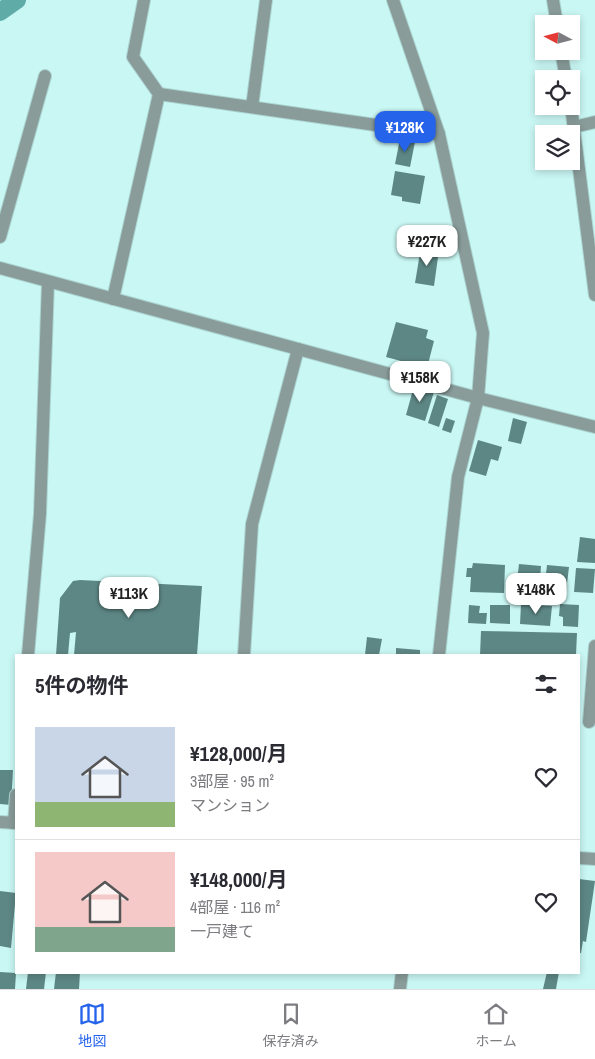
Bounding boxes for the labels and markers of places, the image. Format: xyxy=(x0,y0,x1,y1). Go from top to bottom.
pin: ¥128K xyxy=(370,110,440,153)
pin: ¥227K xyxy=(392,224,462,267)
pin: ¥158K xyxy=(385,360,455,403)
pin: ¥148K xyxy=(501,572,571,615)
pin: ¥113K xyxy=(94,576,164,619)

